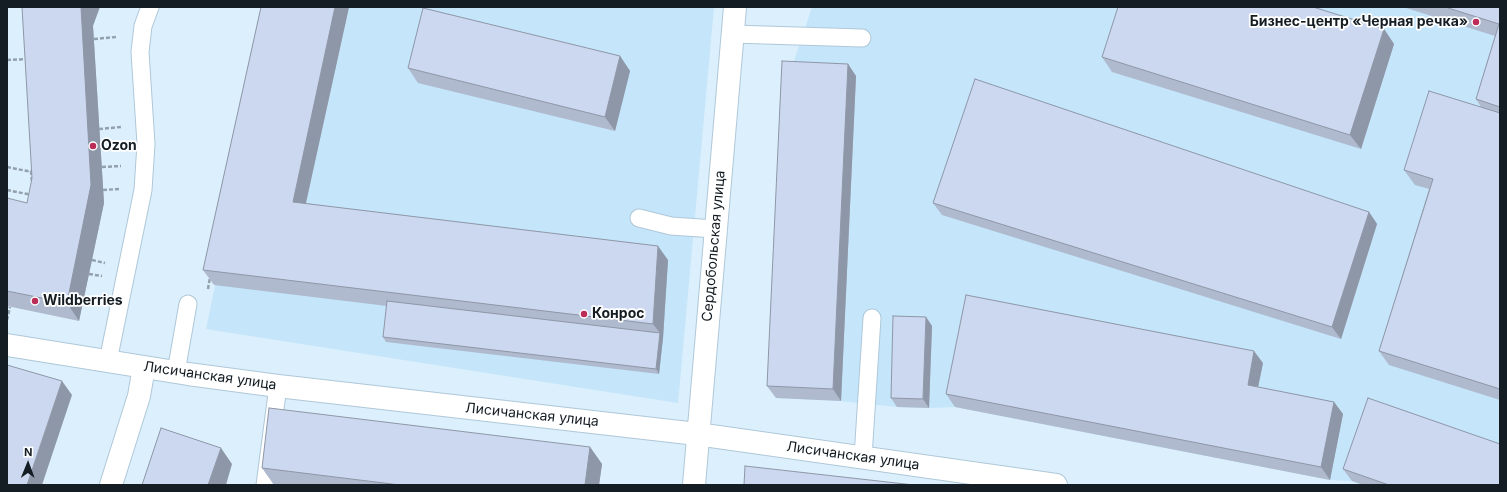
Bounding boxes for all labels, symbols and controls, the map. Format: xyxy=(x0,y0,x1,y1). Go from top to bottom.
place label: Бизнес-центр «Черная речка» xyxy=(1250,14,1468,30)
marker: Бизнес-центр «Черная речка» xyxy=(1471,17,1481,27)
place label: Ozon xyxy=(101,138,137,154)
marker: Ozon xyxy=(88,141,98,151)
street label: Сердобольская улица xyxy=(699,170,729,322)
place label: Wildberries xyxy=(43,293,123,309)
marker: Wildberries xyxy=(30,296,40,306)
place label: Конрос xyxy=(592,306,644,322)
marker: Конрос xyxy=(579,309,589,319)
street label: Лисичанская улица xyxy=(142,358,278,394)
street label: Лисичанская улица xyxy=(464,400,600,430)
street label: Лисичанская улица xyxy=(785,438,921,474)
north arrow xyxy=(8,444,48,484)
text: N xyxy=(24,445,33,459)

